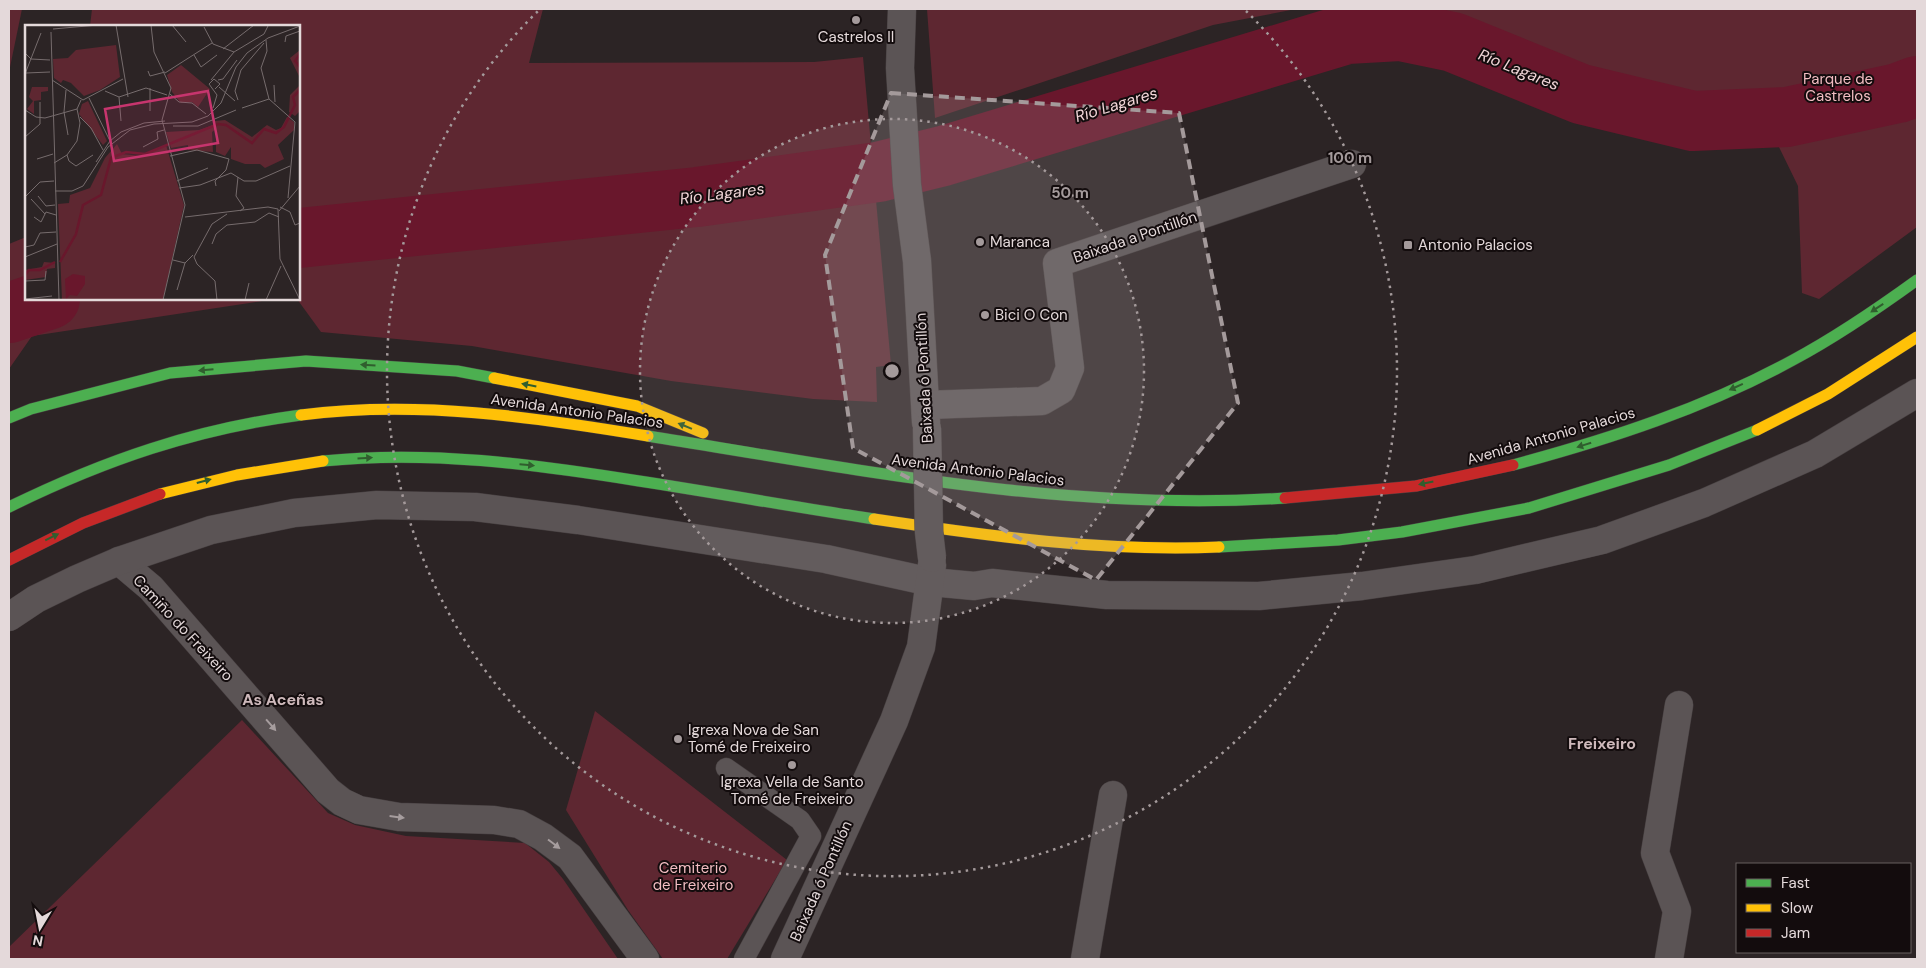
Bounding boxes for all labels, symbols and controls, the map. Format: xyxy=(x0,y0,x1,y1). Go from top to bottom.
marker: Castrelos II xyxy=(850,14,862,26)
inset map xyxy=(25,25,300,300)
place label: Castrelos II xyxy=(818,27,894,47)
water label: Río Lagares xyxy=(1475,44,1562,95)
park label: Parque de Castrelos xyxy=(1803,69,1873,106)
water label: Río Lagares xyxy=(1072,82,1160,127)
text: 100 m xyxy=(1328,148,1372,168)
water label: Río Lagares xyxy=(679,178,766,209)
text: 50 m xyxy=(1051,183,1089,203)
street label: Baixada a Pontillón xyxy=(1071,206,1199,268)
place label: Maranca xyxy=(990,232,1050,252)
place label: Antonio Palacios xyxy=(1418,235,1533,255)
marker: Maranca xyxy=(974,236,986,248)
marker: Antonio Palacios xyxy=(1402,239,1414,251)
one-way arrow xyxy=(1871,303,1884,313)
place label: Bici O Con xyxy=(995,305,1068,325)
marker: Bici O Con xyxy=(979,309,991,321)
street label: Baixada ó Pontillón xyxy=(911,312,937,444)
one-way arrow xyxy=(359,361,375,369)
centre of rings xyxy=(883,362,901,380)
one-way arrow xyxy=(197,366,213,374)
one-way arrow xyxy=(520,381,536,389)
one-way arrow xyxy=(1729,384,1743,392)
street label: Avenida Antonio Palacios xyxy=(490,389,664,433)
street label: Avenida Antonio Palacios xyxy=(1465,402,1637,470)
one-way arrow xyxy=(677,422,692,430)
one-way arrow xyxy=(1576,441,1591,449)
street label: Avenida Antonio Palacios xyxy=(890,449,1066,491)
one-way arrow xyxy=(357,453,373,461)
one-way arrow xyxy=(519,461,535,469)
one-way arrow xyxy=(197,477,212,485)
one-way arrow xyxy=(1418,480,1434,488)
one-way arrow xyxy=(45,533,59,541)
street label: Camiño do Freixeiro xyxy=(128,571,238,686)
district label: As Aceñas xyxy=(242,689,324,710)
one-way arrow xyxy=(265,719,276,732)
place label: Igrexa Nova de San Tomé de Freixeiro xyxy=(688,720,819,757)
marker: Igrexa Nova de San Tomé de Freixeiro xyxy=(672,733,684,745)
district label: Freixeiro xyxy=(1568,733,1636,754)
marker: Igrexa Vella de Santo Tomé de Freixeiro xyxy=(786,759,798,771)
place label: Igrexa Vella de Santo Tomé de Freixeiro xyxy=(720,772,864,809)
one-way arrow xyxy=(389,813,405,821)
street label: Baixada ó Pontillón xyxy=(785,817,857,945)
one-way arrow xyxy=(547,839,560,850)
park label: Cemiterio de Freixeiro xyxy=(653,858,733,895)
legend xyxy=(1736,863,1911,953)
text: Fast xyxy=(1781,873,1810,893)
text: Slow xyxy=(1781,898,1814,918)
north arrow xyxy=(15,903,65,953)
text: Jam xyxy=(1781,923,1810,943)
text: N xyxy=(31,931,44,951)

